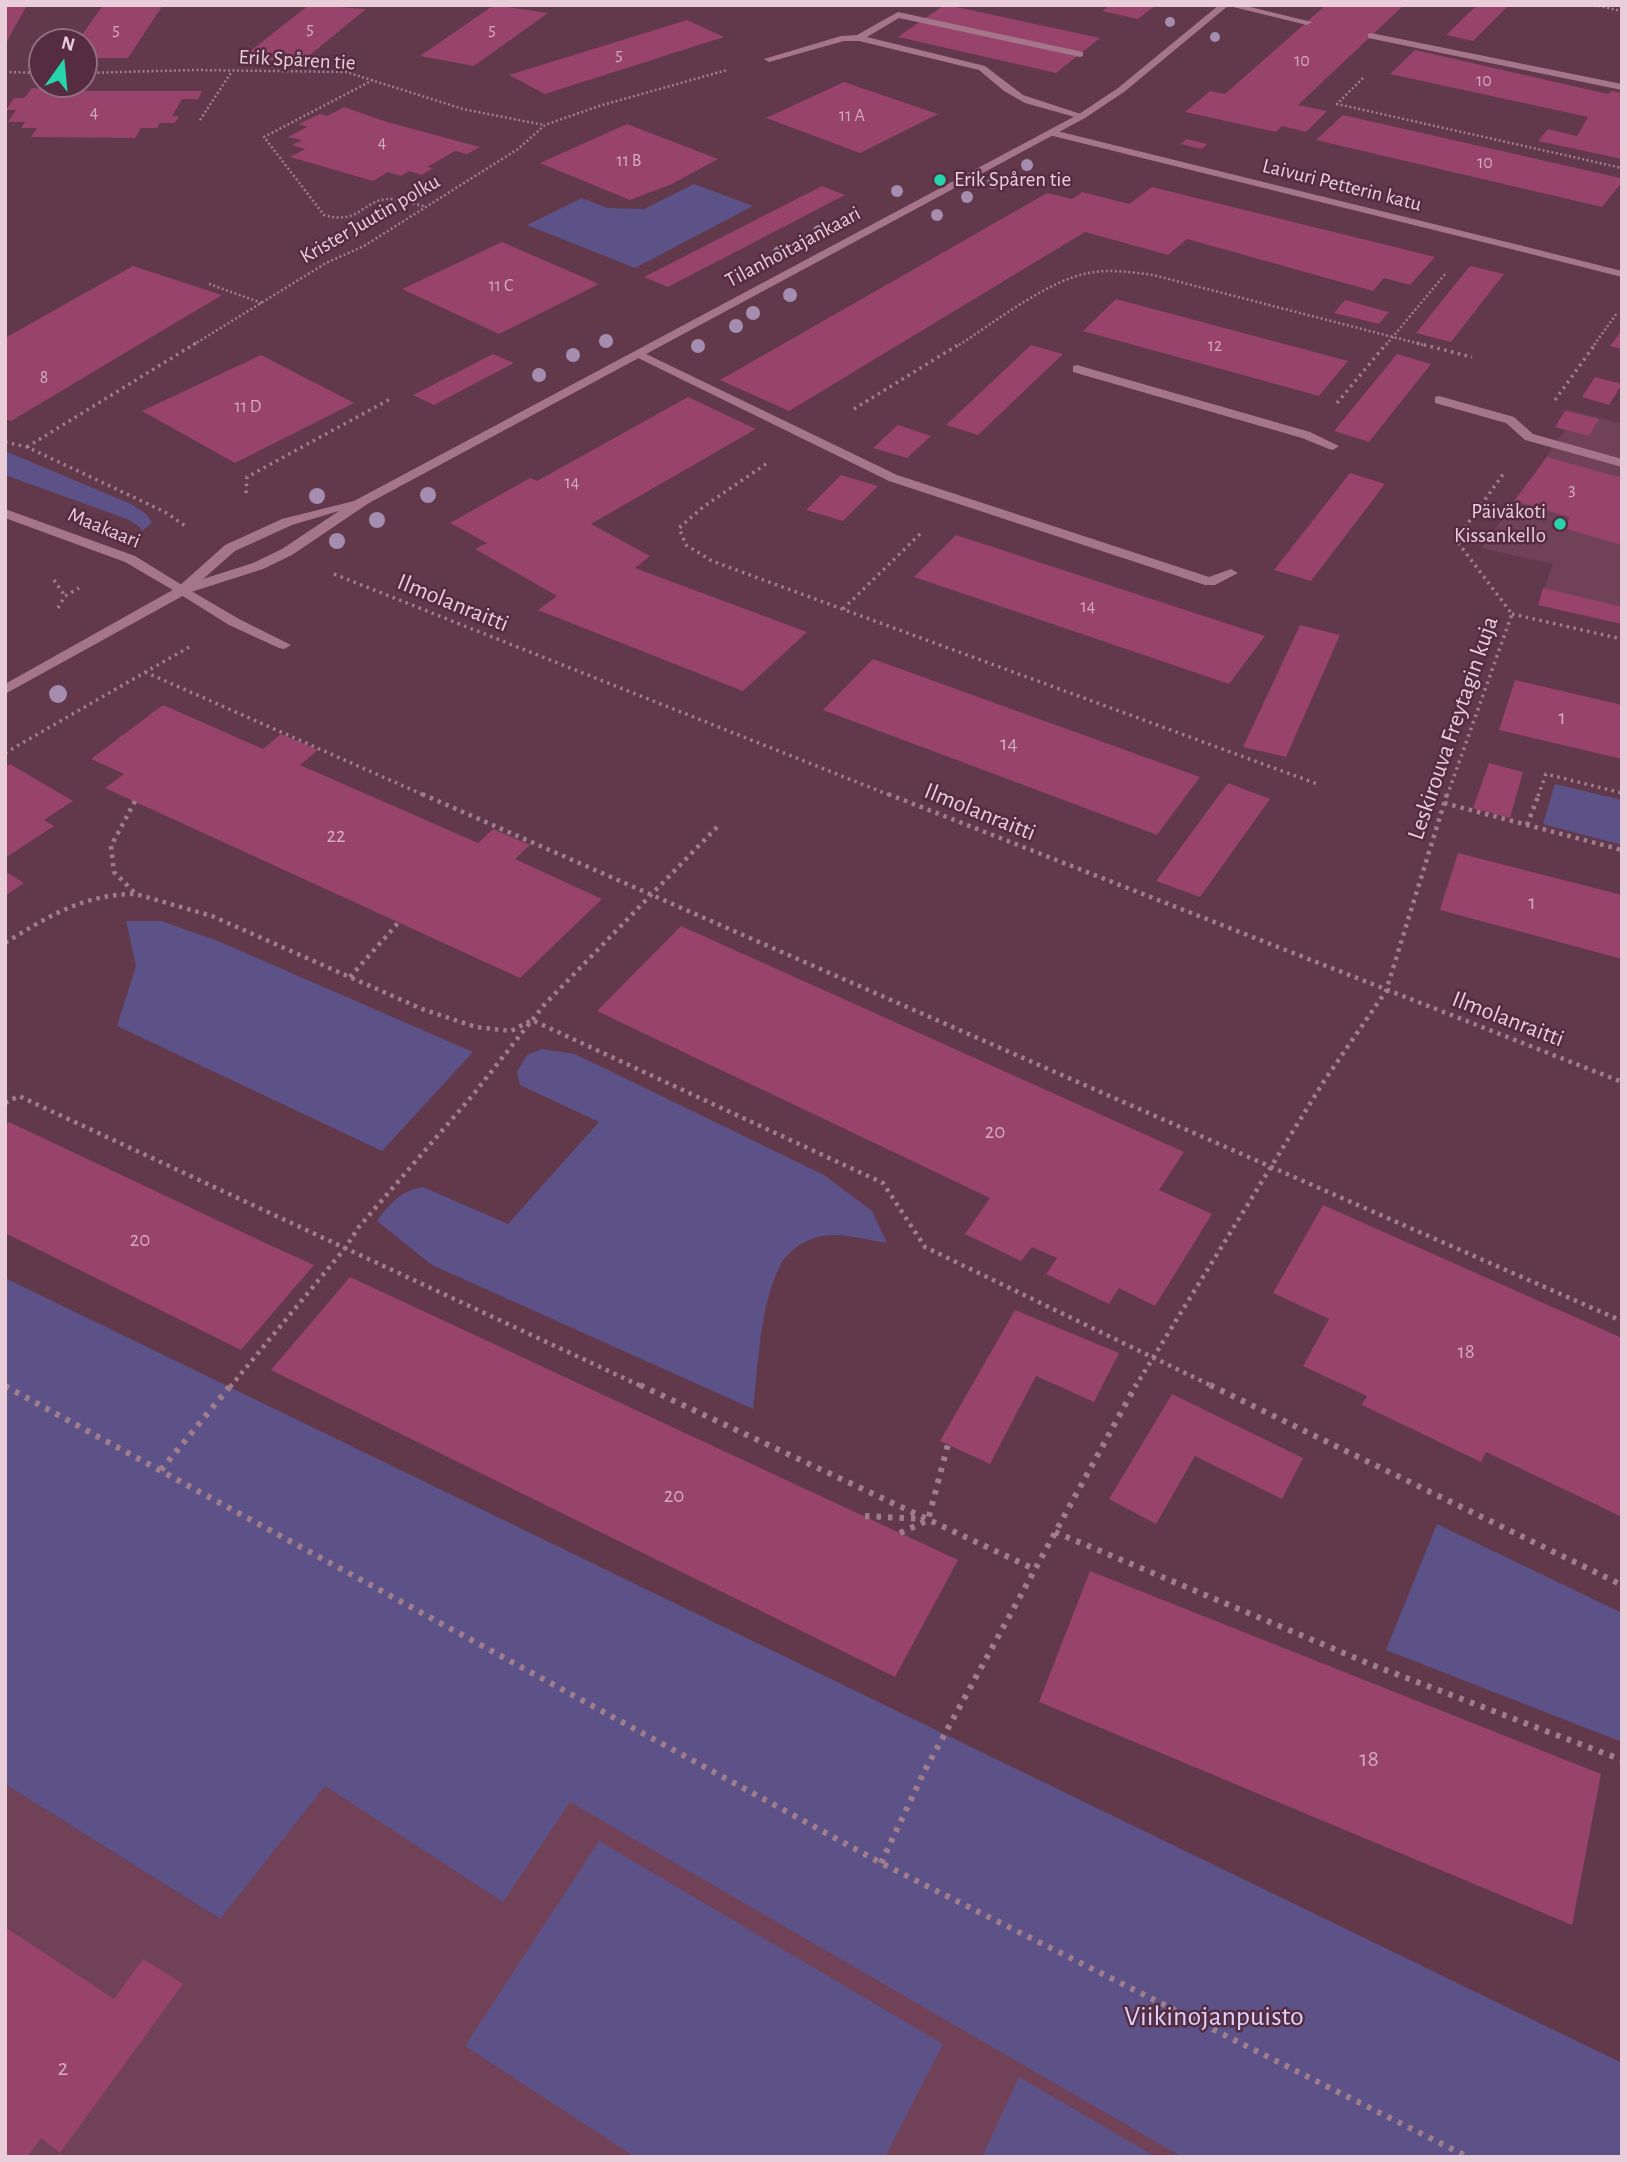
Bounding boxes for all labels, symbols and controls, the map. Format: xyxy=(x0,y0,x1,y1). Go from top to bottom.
house number: 5 xyxy=(306,18,314,40)
house number: 5 xyxy=(112,19,120,41)
house number: 5 xyxy=(488,19,496,41)
north arrow xyxy=(28,28,98,98)
text: N xyxy=(59,33,77,55)
street label: Erik Spåren tie xyxy=(238,44,356,76)
house number: 5 xyxy=(615,44,623,66)
house number: 10 xyxy=(1294,50,1310,72)
house number: 10 xyxy=(1476,70,1492,92)
house number: 4 xyxy=(90,102,98,124)
house number: 11 A xyxy=(839,105,865,127)
house number: 4 xyxy=(378,132,386,154)
house number: 11 B xyxy=(616,150,642,172)
house number: 10 xyxy=(1477,152,1493,174)
street label: Laivuri Petterin katu xyxy=(1260,153,1424,217)
place label: Erik Spåren tie xyxy=(954,167,1071,193)
street label: Krister Juutin polku xyxy=(295,169,445,269)
marker: Erik Spåren tie xyxy=(932,172,948,188)
street label: Tilanhoitajankaari xyxy=(721,201,865,293)
house number: 11 C xyxy=(489,275,513,297)
house number: 12 xyxy=(1208,335,1222,357)
house number: 8 xyxy=(40,367,48,389)
house number: 11 D xyxy=(235,396,261,418)
house number: 14 xyxy=(565,472,579,494)
house number: 3 xyxy=(1568,479,1576,501)
place label: Päiväkoti Kissankello xyxy=(1454,499,1546,549)
street label: Maakaari xyxy=(64,502,144,554)
marker: Päiväkoti Kissankello xyxy=(1552,516,1568,532)
street label: Ilmolanraitti xyxy=(393,568,513,638)
house number: 14 xyxy=(1081,596,1095,618)
street label: Leskirouva Freytagin kuja xyxy=(1401,613,1505,843)
house number: 1 xyxy=(1558,705,1566,731)
house number: 14 xyxy=(1000,731,1018,757)
street label: Ilmolanraitti xyxy=(920,777,1040,847)
house number: 22 xyxy=(326,823,346,849)
house number: 1 xyxy=(1528,890,1536,916)
street label: Ilmolanraitti xyxy=(1448,984,1568,1054)
house number: 20 xyxy=(985,1119,1005,1145)
house number: 20 xyxy=(130,1227,150,1253)
house number: 18 xyxy=(1457,1339,1475,1365)
house number: 20 xyxy=(664,1483,684,1509)
house number: 18 xyxy=(1359,1745,1379,1773)
park label: Viikinojanpuisto xyxy=(1124,2000,1304,2034)
house number: 2 xyxy=(58,2054,68,2082)

